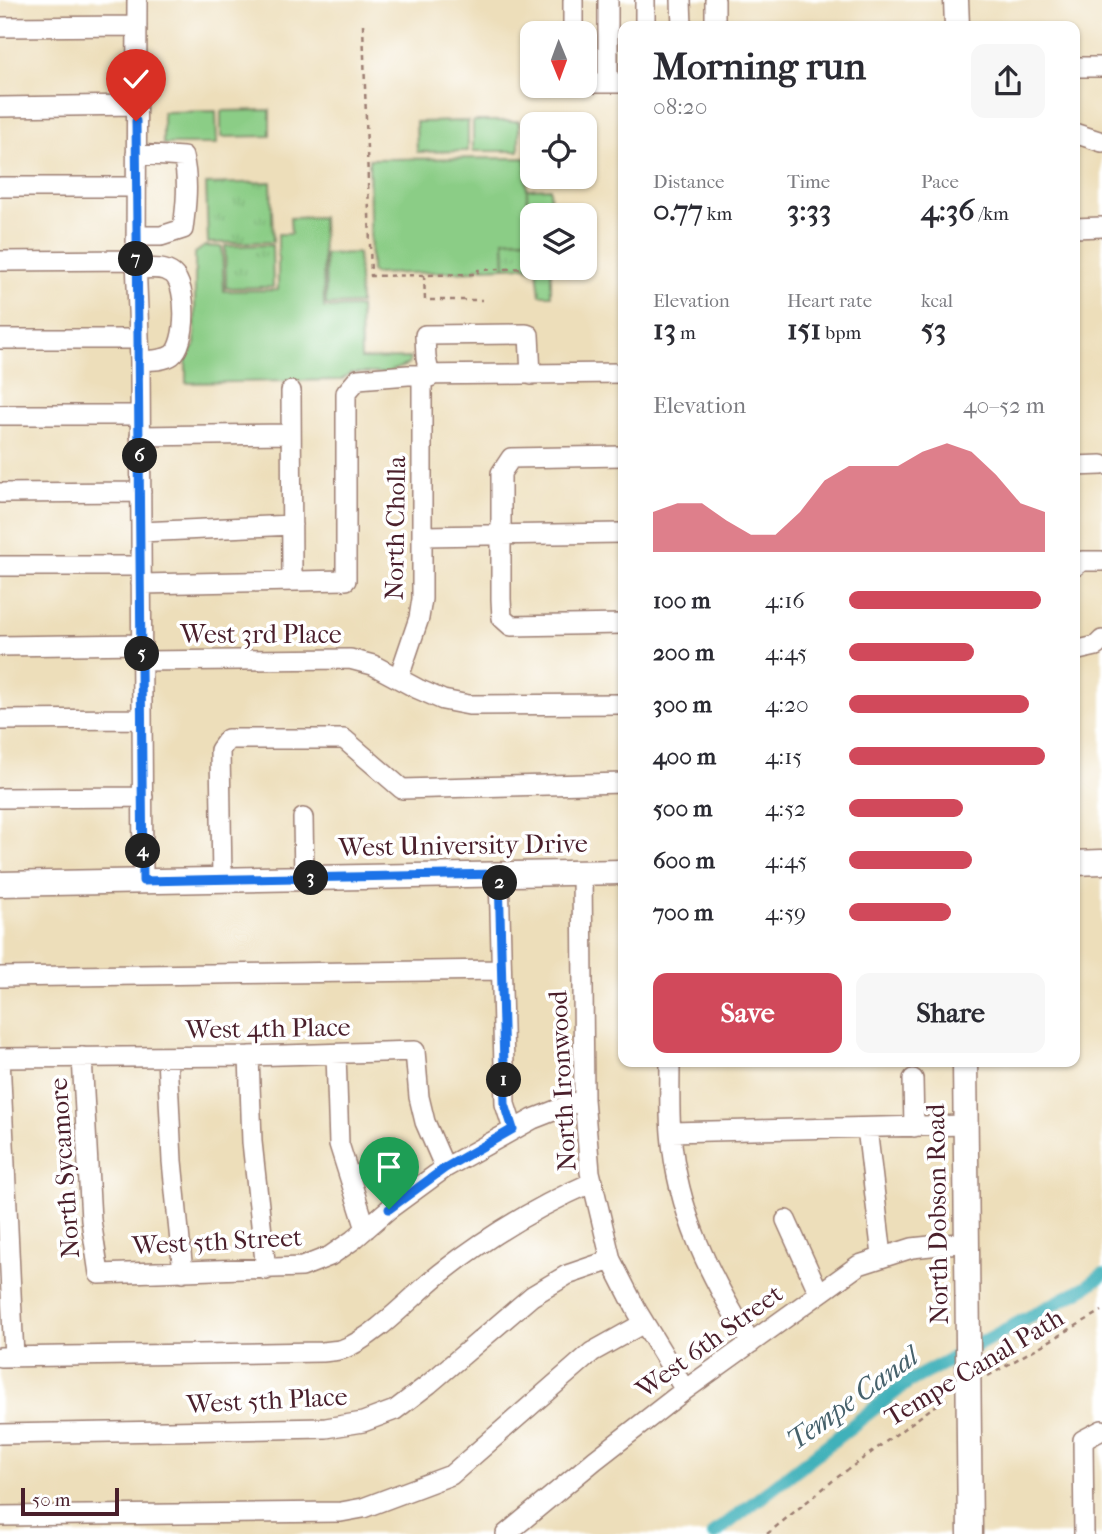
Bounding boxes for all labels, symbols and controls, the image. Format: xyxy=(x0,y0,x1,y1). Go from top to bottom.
north arrow xyxy=(520,21,597,98)
map controls xyxy=(520,21,597,280)
text: Morning run xyxy=(653,44,866,89)
button: share xyxy=(971,44,1045,118)
pin xyxy=(106,49,166,121)
icon: check xyxy=(117,60,155,98)
text: 08:20 xyxy=(653,93,707,120)
button: locate xyxy=(520,112,597,189)
text: Distance xyxy=(653,171,724,193)
text: Time xyxy=(787,171,830,193)
text: Pace xyxy=(921,171,959,193)
text: 0.77 xyxy=(653,193,703,228)
text: 3:33 xyxy=(787,193,831,228)
text: 4:36 xyxy=(921,193,975,228)
button: layers xyxy=(520,203,597,280)
text: km xyxy=(703,203,732,225)
text: /km xyxy=(975,203,1009,225)
pin: 7 xyxy=(118,242,154,276)
text: 7 xyxy=(131,247,140,269)
text: Elevation xyxy=(653,290,730,312)
text: Heart rate xyxy=(787,290,872,312)
text: kcal xyxy=(921,290,953,312)
text: 13 xyxy=(653,312,676,347)
text: 151 xyxy=(787,312,821,347)
text: 53 xyxy=(921,312,946,347)
text: m xyxy=(676,322,696,344)
text: bpm xyxy=(821,322,861,344)
text: Elevation xyxy=(653,392,746,419)
text: 40–52 m xyxy=(963,392,1045,419)
pin: 6 xyxy=(122,438,158,474)
text: 6 xyxy=(134,444,145,466)
street label: North Cholla xyxy=(379,455,412,600)
text: 100 m xyxy=(653,587,711,614)
text: 4:16 xyxy=(765,587,805,614)
street label: West 3rd Place xyxy=(179,619,342,650)
pin: 5 xyxy=(124,636,160,672)
text: 200 m xyxy=(653,639,714,666)
text: 4:45 xyxy=(765,639,807,666)
text: 5 xyxy=(137,642,146,664)
text: 300 m xyxy=(653,691,712,718)
text: 4:20 xyxy=(765,691,809,718)
text: 400 m xyxy=(653,743,716,770)
text: 4:15 xyxy=(765,743,802,770)
text: 500 m xyxy=(653,795,712,822)
text: 4:52 xyxy=(765,795,806,822)
street label: West University Drive xyxy=(337,828,588,863)
pin: 4 xyxy=(125,834,160,868)
text: 4 xyxy=(137,839,148,861)
text: 600 m xyxy=(653,847,715,874)
text: 4:45 xyxy=(765,847,807,874)
pin: 3 xyxy=(294,860,328,896)
text: 3 xyxy=(307,866,314,888)
pin: 2 xyxy=(482,866,518,900)
text: 2 xyxy=(495,871,504,893)
text: 700 m xyxy=(653,899,713,926)
text: 4:59 xyxy=(765,899,806,926)
button: Save xyxy=(653,973,842,1053)
button: Share xyxy=(856,973,1045,1053)
street label: North Ironwood xyxy=(542,989,583,1172)
street label: West 4th Place xyxy=(184,1012,351,1045)
pin: 1 xyxy=(486,1062,522,1098)
text: 1 xyxy=(500,1068,507,1090)
street label: North Sycamore xyxy=(43,1076,86,1259)
street label: North Dobson Road xyxy=(920,1103,955,1325)
pin xyxy=(359,1137,419,1209)
icon: arrive xyxy=(370,1148,408,1186)
street label: West 5th Street xyxy=(130,1222,304,1261)
street label: West 6th Street xyxy=(629,1278,789,1405)
street label: Tempe Canal Path xyxy=(879,1302,1070,1433)
water label: Tempe Canal xyxy=(780,1338,927,1457)
street label: West 5th Place xyxy=(185,1381,348,1420)
scale bar xyxy=(21,1485,119,1517)
text: 50 m xyxy=(32,1489,71,1511)

